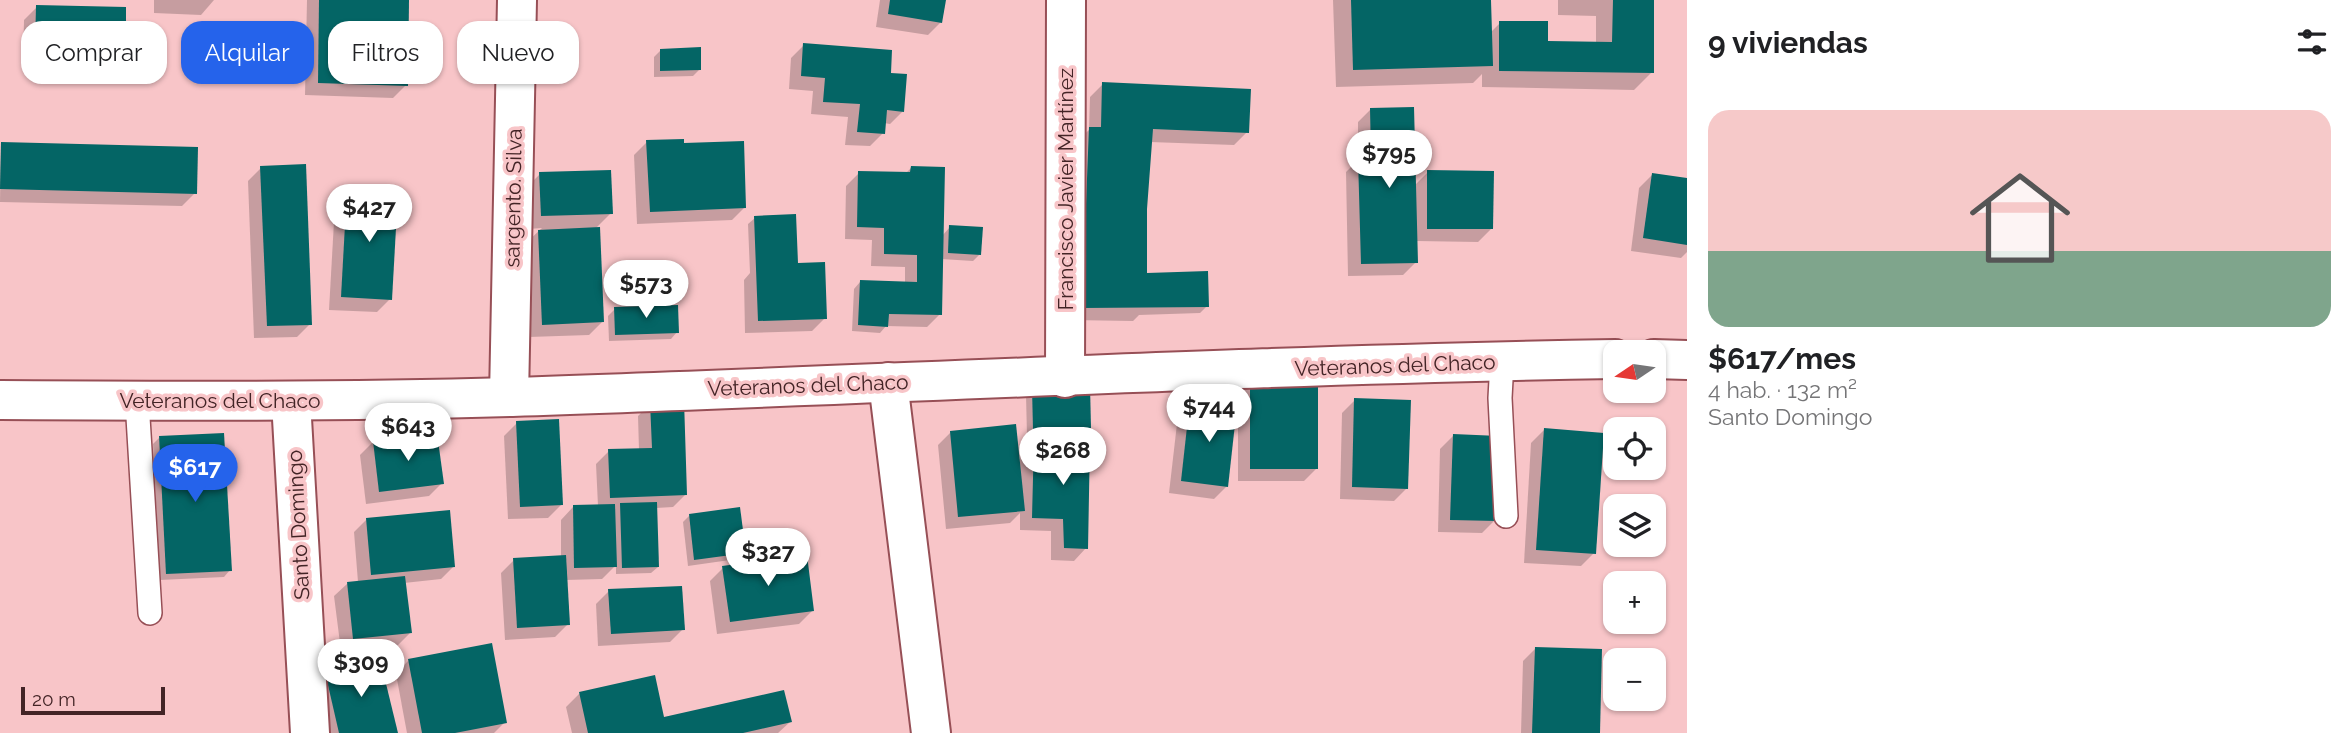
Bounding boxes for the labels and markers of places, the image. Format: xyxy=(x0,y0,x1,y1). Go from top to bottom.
pin: $795 xyxy=(1348,130,1430,190)
pin: $427 xyxy=(328,184,410,244)
pin: $573 xyxy=(605,260,687,320)
pin: $744 xyxy=(1168,384,1250,444)
pin: $643 xyxy=(367,404,449,463)
pin: $268 xyxy=(1022,428,1104,487)
pin: $617 xyxy=(154,444,236,504)
pin: $327 xyxy=(727,528,809,588)
pin: $309 xyxy=(320,640,402,699)

